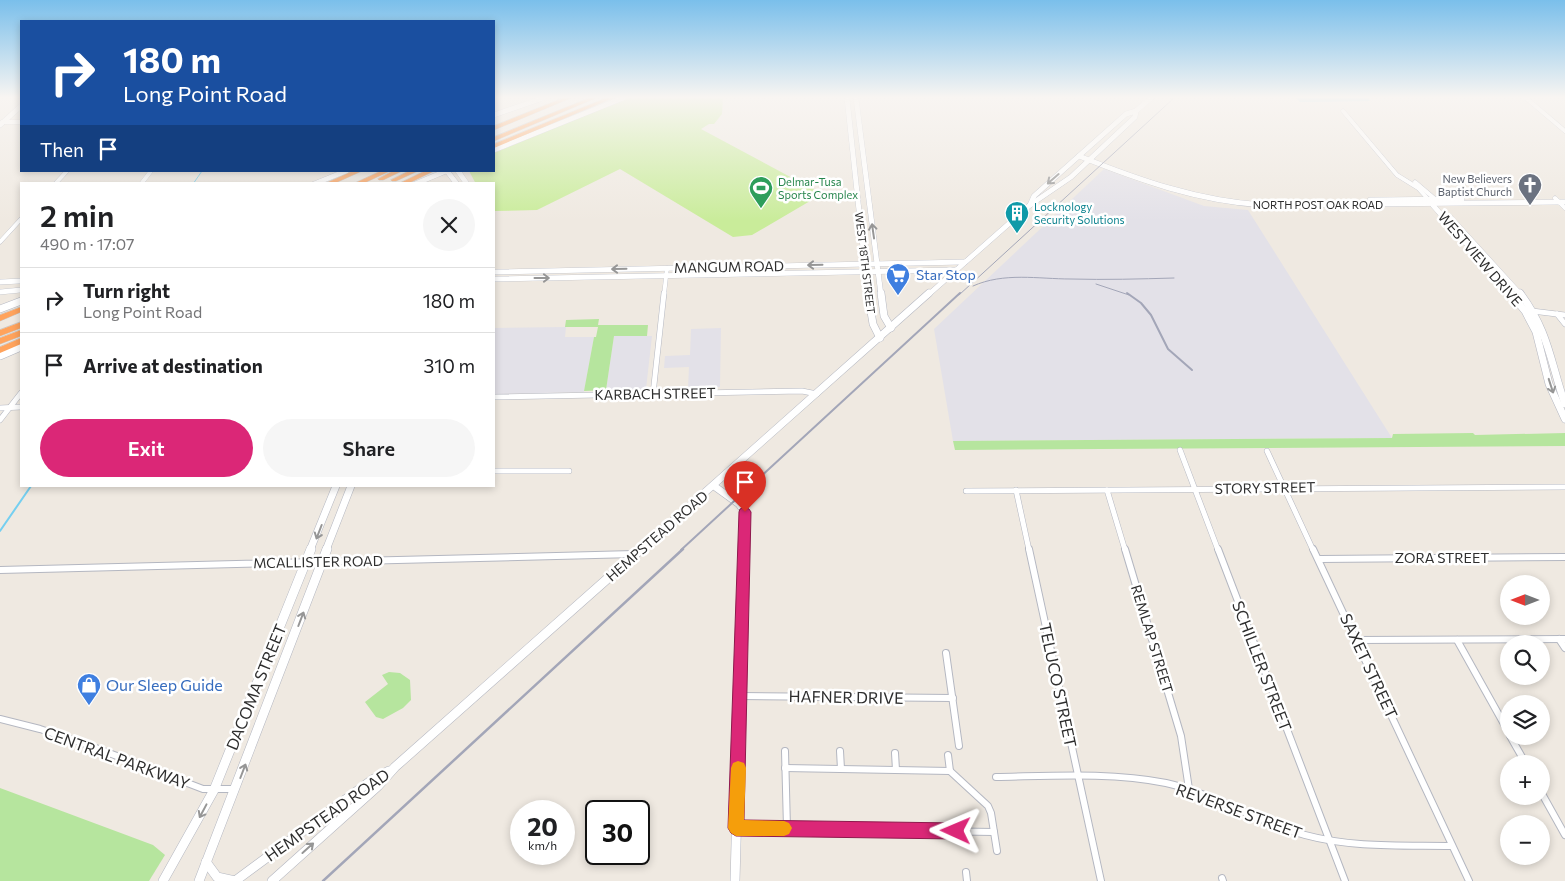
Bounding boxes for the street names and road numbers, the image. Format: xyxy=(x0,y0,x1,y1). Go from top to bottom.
street label: NORTH POST OAK ROAD xyxy=(1253,198,1383,211)
street label: WESTVIEW DRIVE xyxy=(1435,208,1526,310)
street label: WEST 18TH STREET xyxy=(853,211,878,315)
street label: MANGUM ROAD xyxy=(674,257,784,276)
street label: KARBACH STREET xyxy=(594,384,716,403)
street label: STORY STREET xyxy=(1214,478,1316,497)
street label: HEMPSTEAD ROAD xyxy=(602,487,711,584)
street label: ZORA STREET xyxy=(1395,549,1489,566)
street label: MCALLISTER ROAD xyxy=(253,552,383,571)
street label: REMLAP STREET xyxy=(1128,583,1177,695)
street label: SCHILLER STREET xyxy=(1229,598,1296,734)
street label: SAXET STREET xyxy=(1337,610,1402,721)
street label: DACOMA STREET xyxy=(222,621,290,753)
street label: TELUCO STREET xyxy=(1036,621,1081,749)
street label: HAFNER DRIVE xyxy=(788,686,904,707)
street label: CENTRAL PARKWAY xyxy=(42,722,193,793)
street label: HEMPSTEAD ROAD xyxy=(261,764,393,865)
street label: REVERSE STREET xyxy=(1174,779,1305,842)

